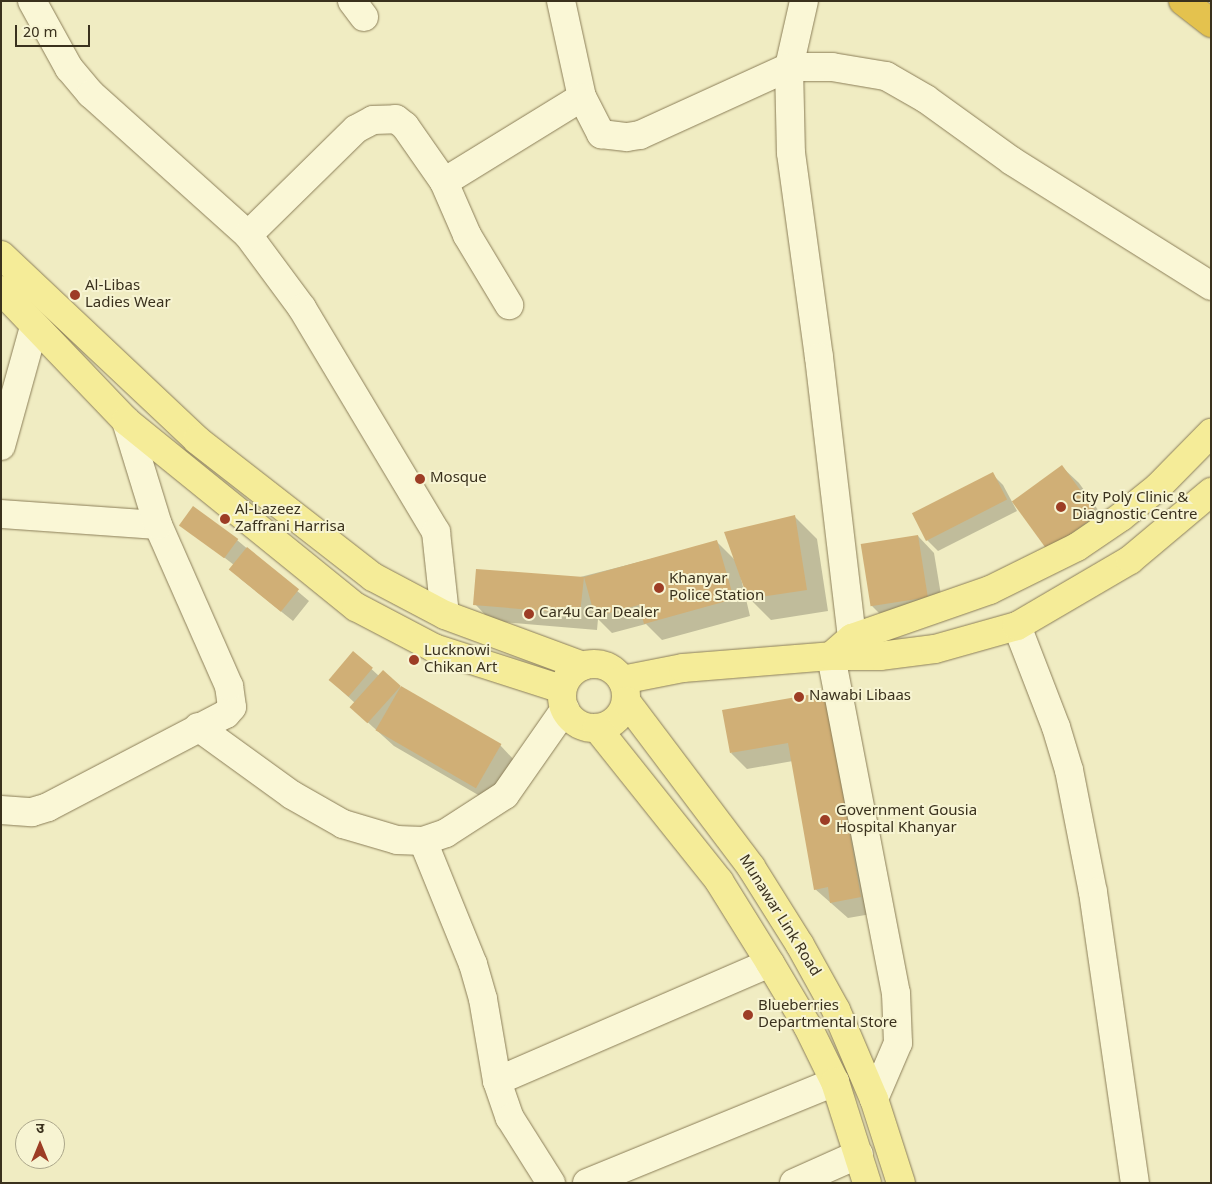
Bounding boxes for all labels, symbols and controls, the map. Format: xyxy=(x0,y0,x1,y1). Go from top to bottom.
scale bar xyxy=(18,15,92,47)
text: 20 m xyxy=(23,24,57,43)
place label: Al-Libas Ladies Wear xyxy=(85,277,171,312)
marker: Al-Libas Ladies Wear xyxy=(69,289,81,301)
place label: Mosque xyxy=(430,470,487,488)
marker: Mosque xyxy=(414,473,426,485)
place label: City Poly Clinic & Diagnostic Centre xyxy=(1072,489,1197,524)
marker: City Poly Clinic & Diagnostic Centre xyxy=(1054,500,1068,514)
place label: Al-Lazeez Zaffrani Harrisa xyxy=(235,501,345,536)
marker: Al-Lazeez Zaffrani Harrisa xyxy=(219,513,231,525)
place label: Khanyar Police Station xyxy=(669,570,764,605)
marker: Khanyar Police Station xyxy=(653,582,665,594)
place label: Car4u Car Dealer xyxy=(539,605,659,623)
marker: Car4u Car Dealer xyxy=(523,608,535,620)
place label: Lucknowi Chikan Art xyxy=(424,642,497,677)
marker: Lucknowi Chikan Art xyxy=(408,654,420,666)
place label: Nawabi Libaas xyxy=(809,688,911,706)
marker: Nawabi Libaas xyxy=(793,691,805,703)
place label: Government Gousia Hospital Khanyar xyxy=(836,802,977,837)
marker: Government Gousia Hospital Khanyar xyxy=(818,813,832,827)
street label: Munawar Link Road xyxy=(734,852,824,980)
place label: Blueberries Departmental Store xyxy=(758,997,897,1032)
marker: Blueberries Departmental Store xyxy=(742,1009,754,1021)
north arrow xyxy=(15,1119,65,1169)
text: उ xyxy=(36,1120,44,1139)

